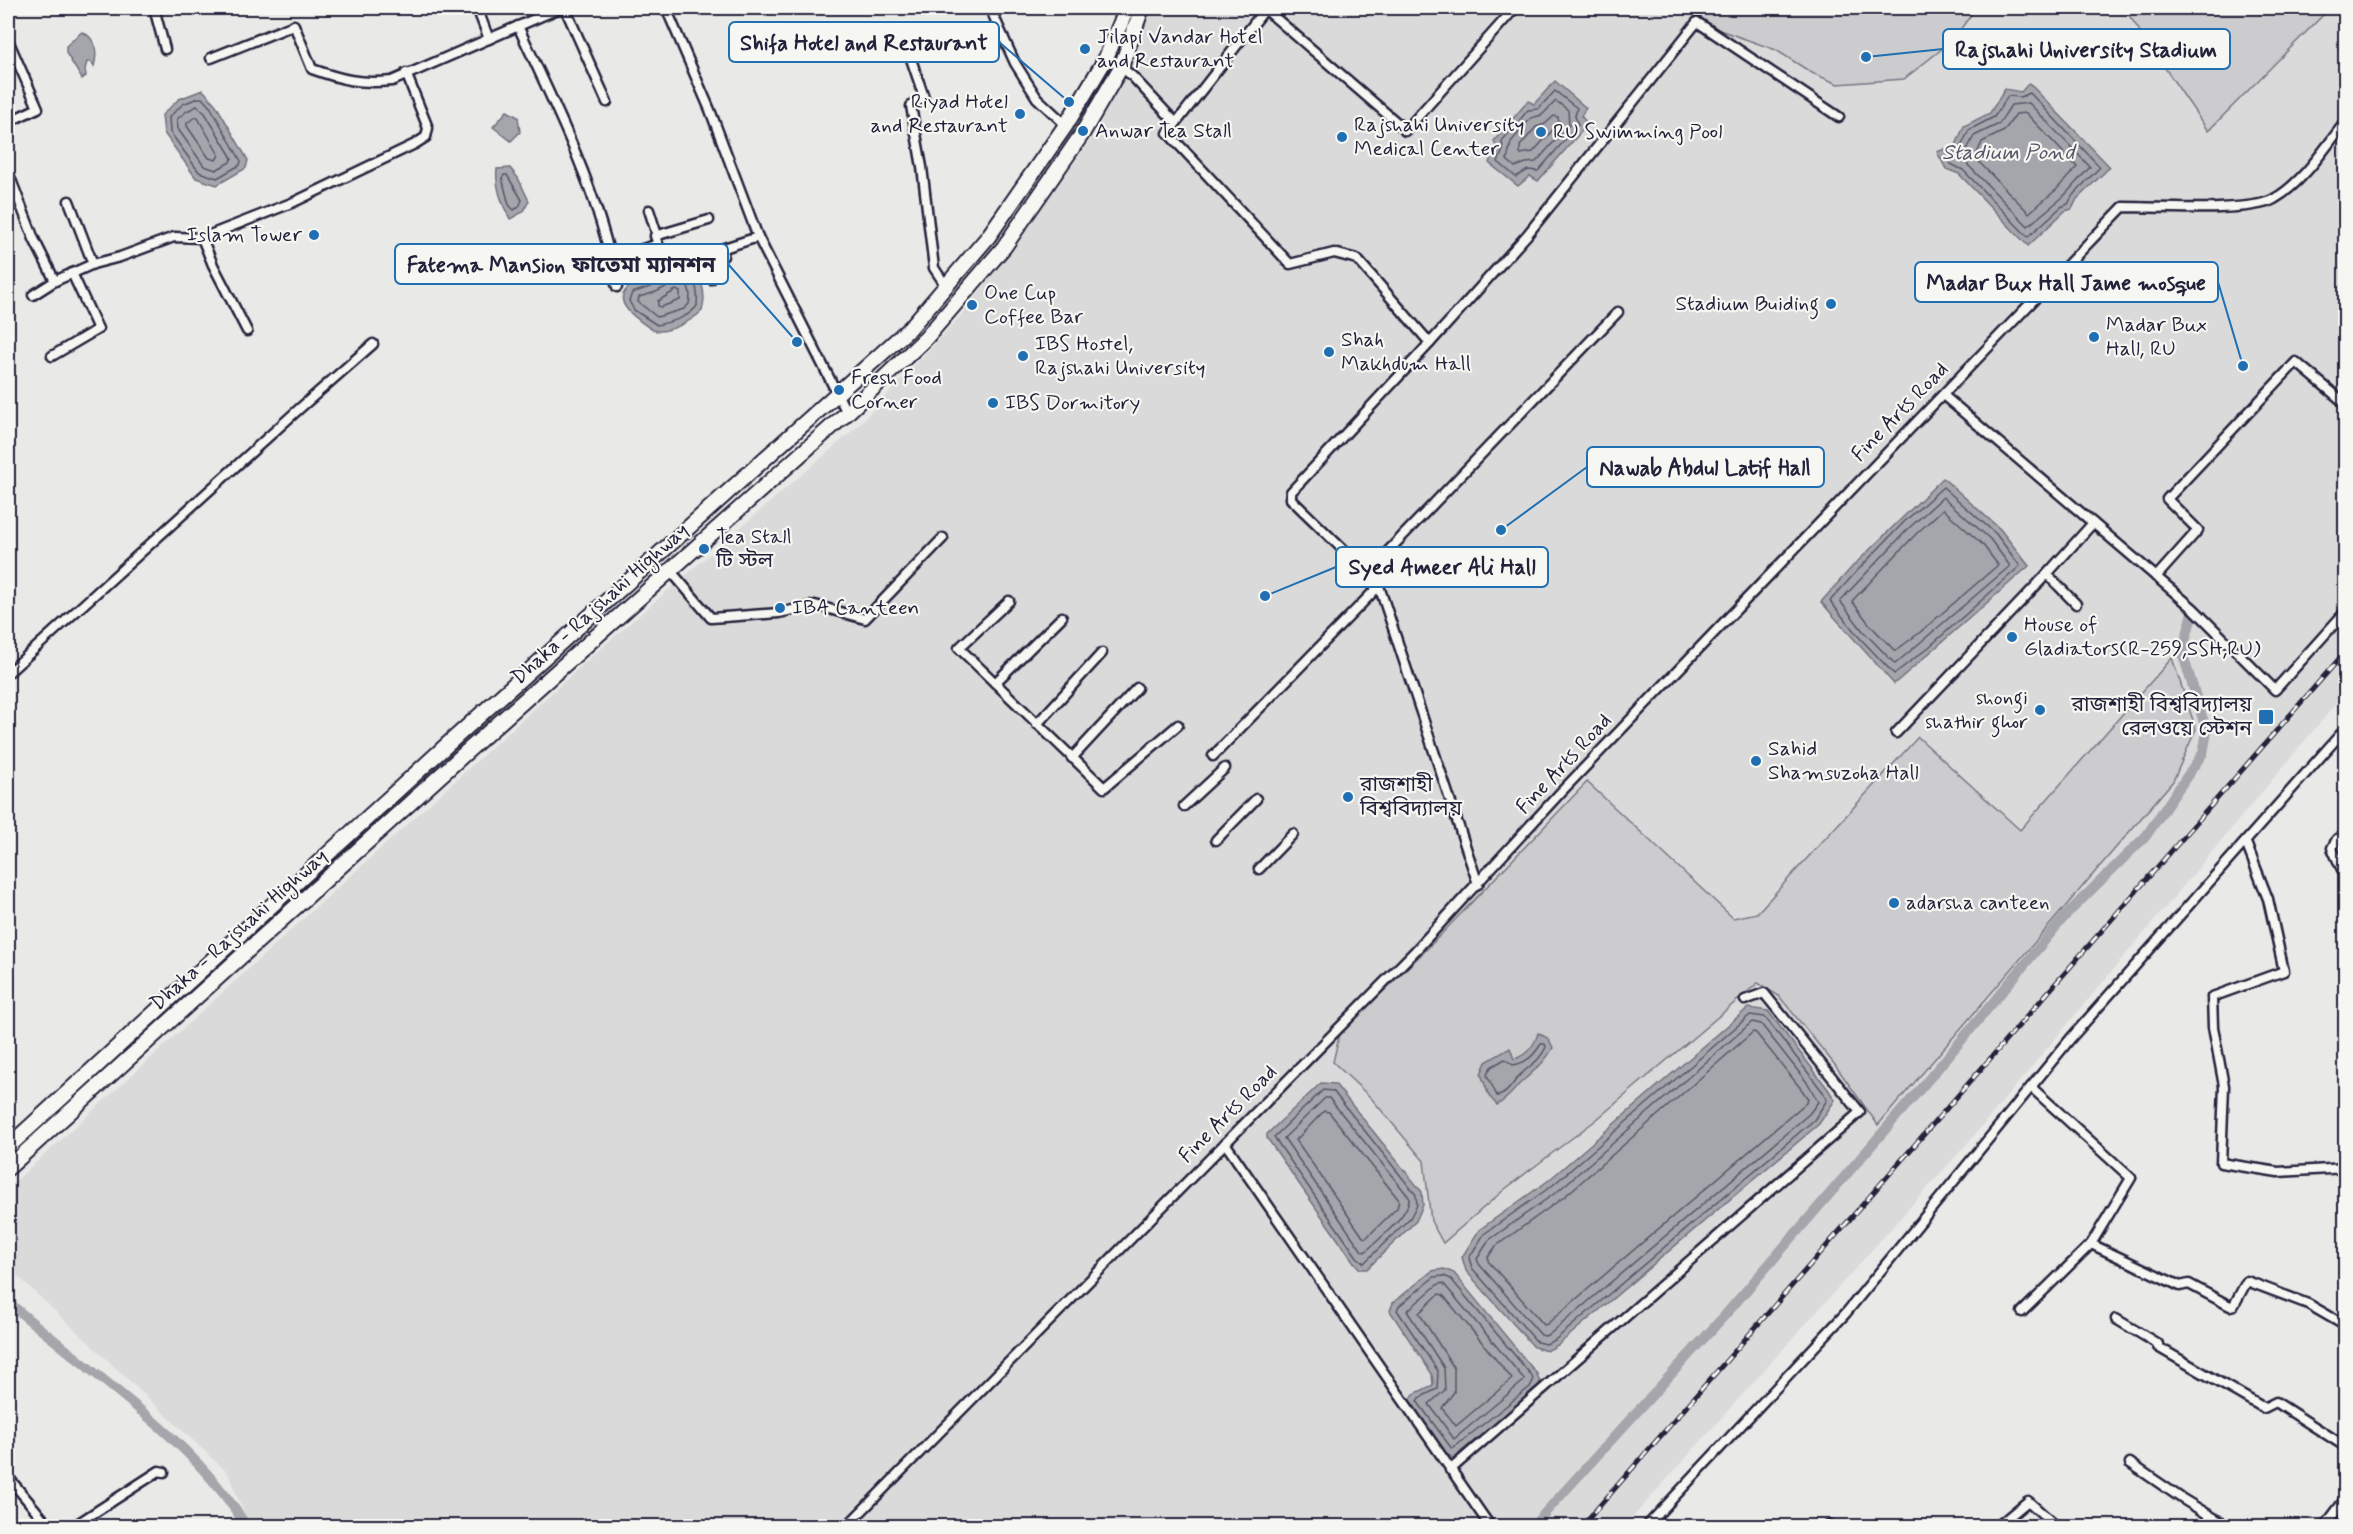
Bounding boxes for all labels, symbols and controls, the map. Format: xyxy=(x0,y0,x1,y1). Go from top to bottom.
callout: Shifa Hotel and Restaurant xyxy=(729,22,999,62)
place label: Jilapi Vandar Hotel and Restaurant xyxy=(1097,23,1263,75)
callout: Rajshahi University Stadium xyxy=(1943,29,2230,69)
text: Shifa Hotel and Restaurant xyxy=(740,30,989,58)
text: Rajshahi University Stadium xyxy=(1955,37,2217,66)
marker: Jilapi Vandar Hotel and Restaurant xyxy=(1078,42,1092,56)
place label: Riyad Hotel and Restaurant xyxy=(871,88,1008,140)
marker: Riyad Hotel and Restaurant xyxy=(1013,107,1027,121)
place label: Rajshahi University Medical Center xyxy=(1354,111,1525,163)
place label: Anwar Tea Stall xyxy=(1095,117,1232,145)
place label: RU Swimming Pool xyxy=(1553,118,1722,146)
marker: Anwar Tea Stall xyxy=(1076,124,1090,138)
marker: RU Swimming Pool xyxy=(1534,125,1548,139)
marker: Rajshahi University Medical Center xyxy=(1335,130,1349,144)
water label: Stadium Pond xyxy=(1942,139,2077,167)
place label: Islam Tower xyxy=(187,221,302,249)
marker: Islam Tower xyxy=(307,228,321,242)
callout: Fatema Mansion ফাতেমা ম্যানশন xyxy=(395,244,728,284)
text: Fatema Mansion ফাতেমা ম্যানশন xyxy=(407,252,716,280)
callout: Madar Bux Hall Jame mosque xyxy=(1915,262,2218,302)
text: Madar Bux Hall Jame mosque xyxy=(1926,270,2206,298)
place label: One Cup Coffee Bar xyxy=(984,279,1083,331)
place label: Stadium Buiding xyxy=(1675,290,1819,320)
marker: Stadium Buiding xyxy=(1824,297,1838,311)
marker: One Cup Coffee Bar xyxy=(965,298,979,312)
place label: Madar Bux Hall, RU xyxy=(2106,311,2207,363)
place label: Shah Makhdum Hall xyxy=(1341,326,1471,378)
place label: IBS Hostel, Rajshahi University xyxy=(1035,330,1206,382)
marker: Madar Bux Hall, RU xyxy=(2087,330,2101,344)
marker: Shah Makhdum Hall xyxy=(1322,345,1336,359)
marker: IBS Hostel, Rajshahi University xyxy=(1016,349,1030,363)
street label: Fine Arts Road xyxy=(1845,356,1955,468)
place label: Fresh Food Corner xyxy=(851,364,942,416)
marker: Fresh Food Corner xyxy=(832,383,846,397)
place label: IBS Dormitory xyxy=(1005,389,1140,417)
marker: IBS Dormitory xyxy=(986,396,1000,410)
callout: Nawab Abdul Latif Hall xyxy=(1587,447,1824,487)
text: Nawab Abdul Latif Hall xyxy=(1599,455,1811,483)
street label: Dhaka - Rajshahi Highway xyxy=(505,517,696,692)
place label: Tea Stall টি স্টল xyxy=(715,523,792,575)
marker: Tea Stall টি স্টল xyxy=(697,542,711,556)
callout: Syed Ameer Ali Hall xyxy=(1336,547,1548,587)
text: Syed Ameer Ali Hall xyxy=(1348,554,1536,582)
place label: IBA Canteen xyxy=(792,594,919,622)
marker: IBA Canteen xyxy=(773,601,787,615)
place label: House of Gladiators(R-259,SSH,RU) xyxy=(2024,611,2261,663)
marker: House of Gladiators(R-259,SSH,RU) xyxy=(2005,630,2019,644)
place label: shongi shathir ghor xyxy=(1926,684,2028,738)
place label: রাজশাহী বিশ্ববিদ্যালয় রেলওয়ে স্টেশন xyxy=(2071,691,2253,743)
marker: shongi shathir ghor xyxy=(2033,703,2047,717)
street label: Fine Arts Road xyxy=(1510,707,1618,821)
marker: রাজশাহী বিশ্ববিদ্যালয় রেলওয়ে স্টেশন xyxy=(2257,708,2275,726)
place label: Sahid Shamsuzoha Hall xyxy=(1768,735,1919,787)
marker: Sahid Shamsuzoha Hall xyxy=(1749,754,1763,768)
place label: রাজশাহী বিশ্ববিদ্যালয় xyxy=(1359,771,1463,823)
marker: রাজশাহী বিশ্ববিদ্যালয় xyxy=(1341,790,1355,804)
street label: Dhaka - Rajshahi Highway xyxy=(144,843,335,1018)
place label: adarsha canteen xyxy=(1906,889,2050,917)
marker: adarsha canteen xyxy=(1887,896,1901,910)
street label: Fine Arts Road xyxy=(1173,1059,1283,1169)

